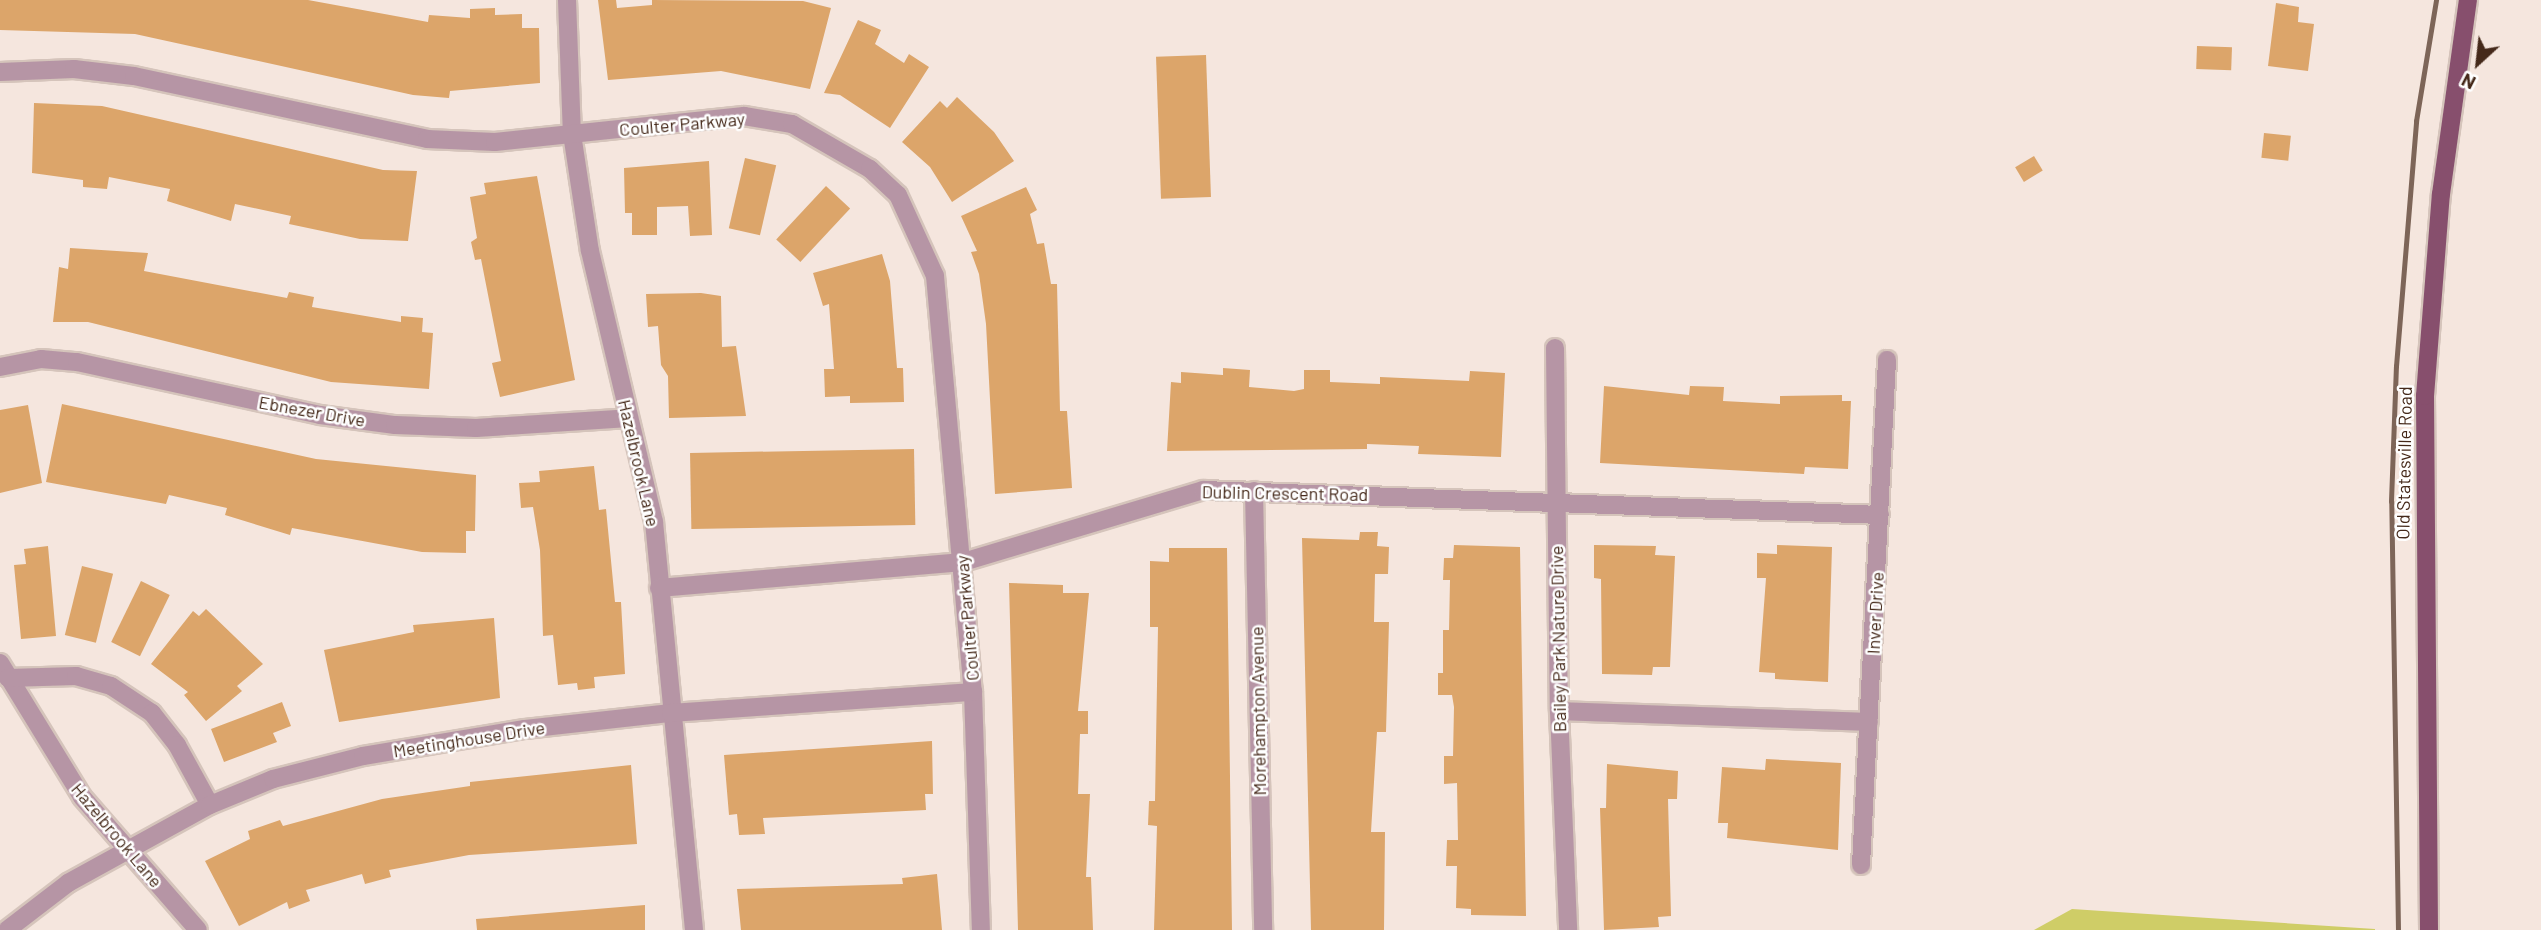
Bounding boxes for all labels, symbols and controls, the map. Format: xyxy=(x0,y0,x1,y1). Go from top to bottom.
north arrow xyxy=(2443,28,2513,98)
text: N xyxy=(2457,69,2479,95)
street label: Coulter Parkway xyxy=(618,108,746,140)
street label: Old Statesville Road xyxy=(2392,386,2416,540)
street label: Ebnezer Drive xyxy=(257,391,367,431)
street label: Hazelbrook Lane xyxy=(614,397,664,529)
street label: Dublin Crescent Road xyxy=(1202,481,1368,505)
street label: Bailey Park Nature Drive xyxy=(1546,546,1570,732)
street label: Coulter Parkway xyxy=(951,554,983,682)
street label: Inver Drive xyxy=(1862,571,1888,655)
street label: Morehampton Avenue xyxy=(1246,626,1270,796)
street label: Meetinghouse Drive xyxy=(392,716,546,762)
street label: Hazelbrook Lane xyxy=(67,778,167,892)

